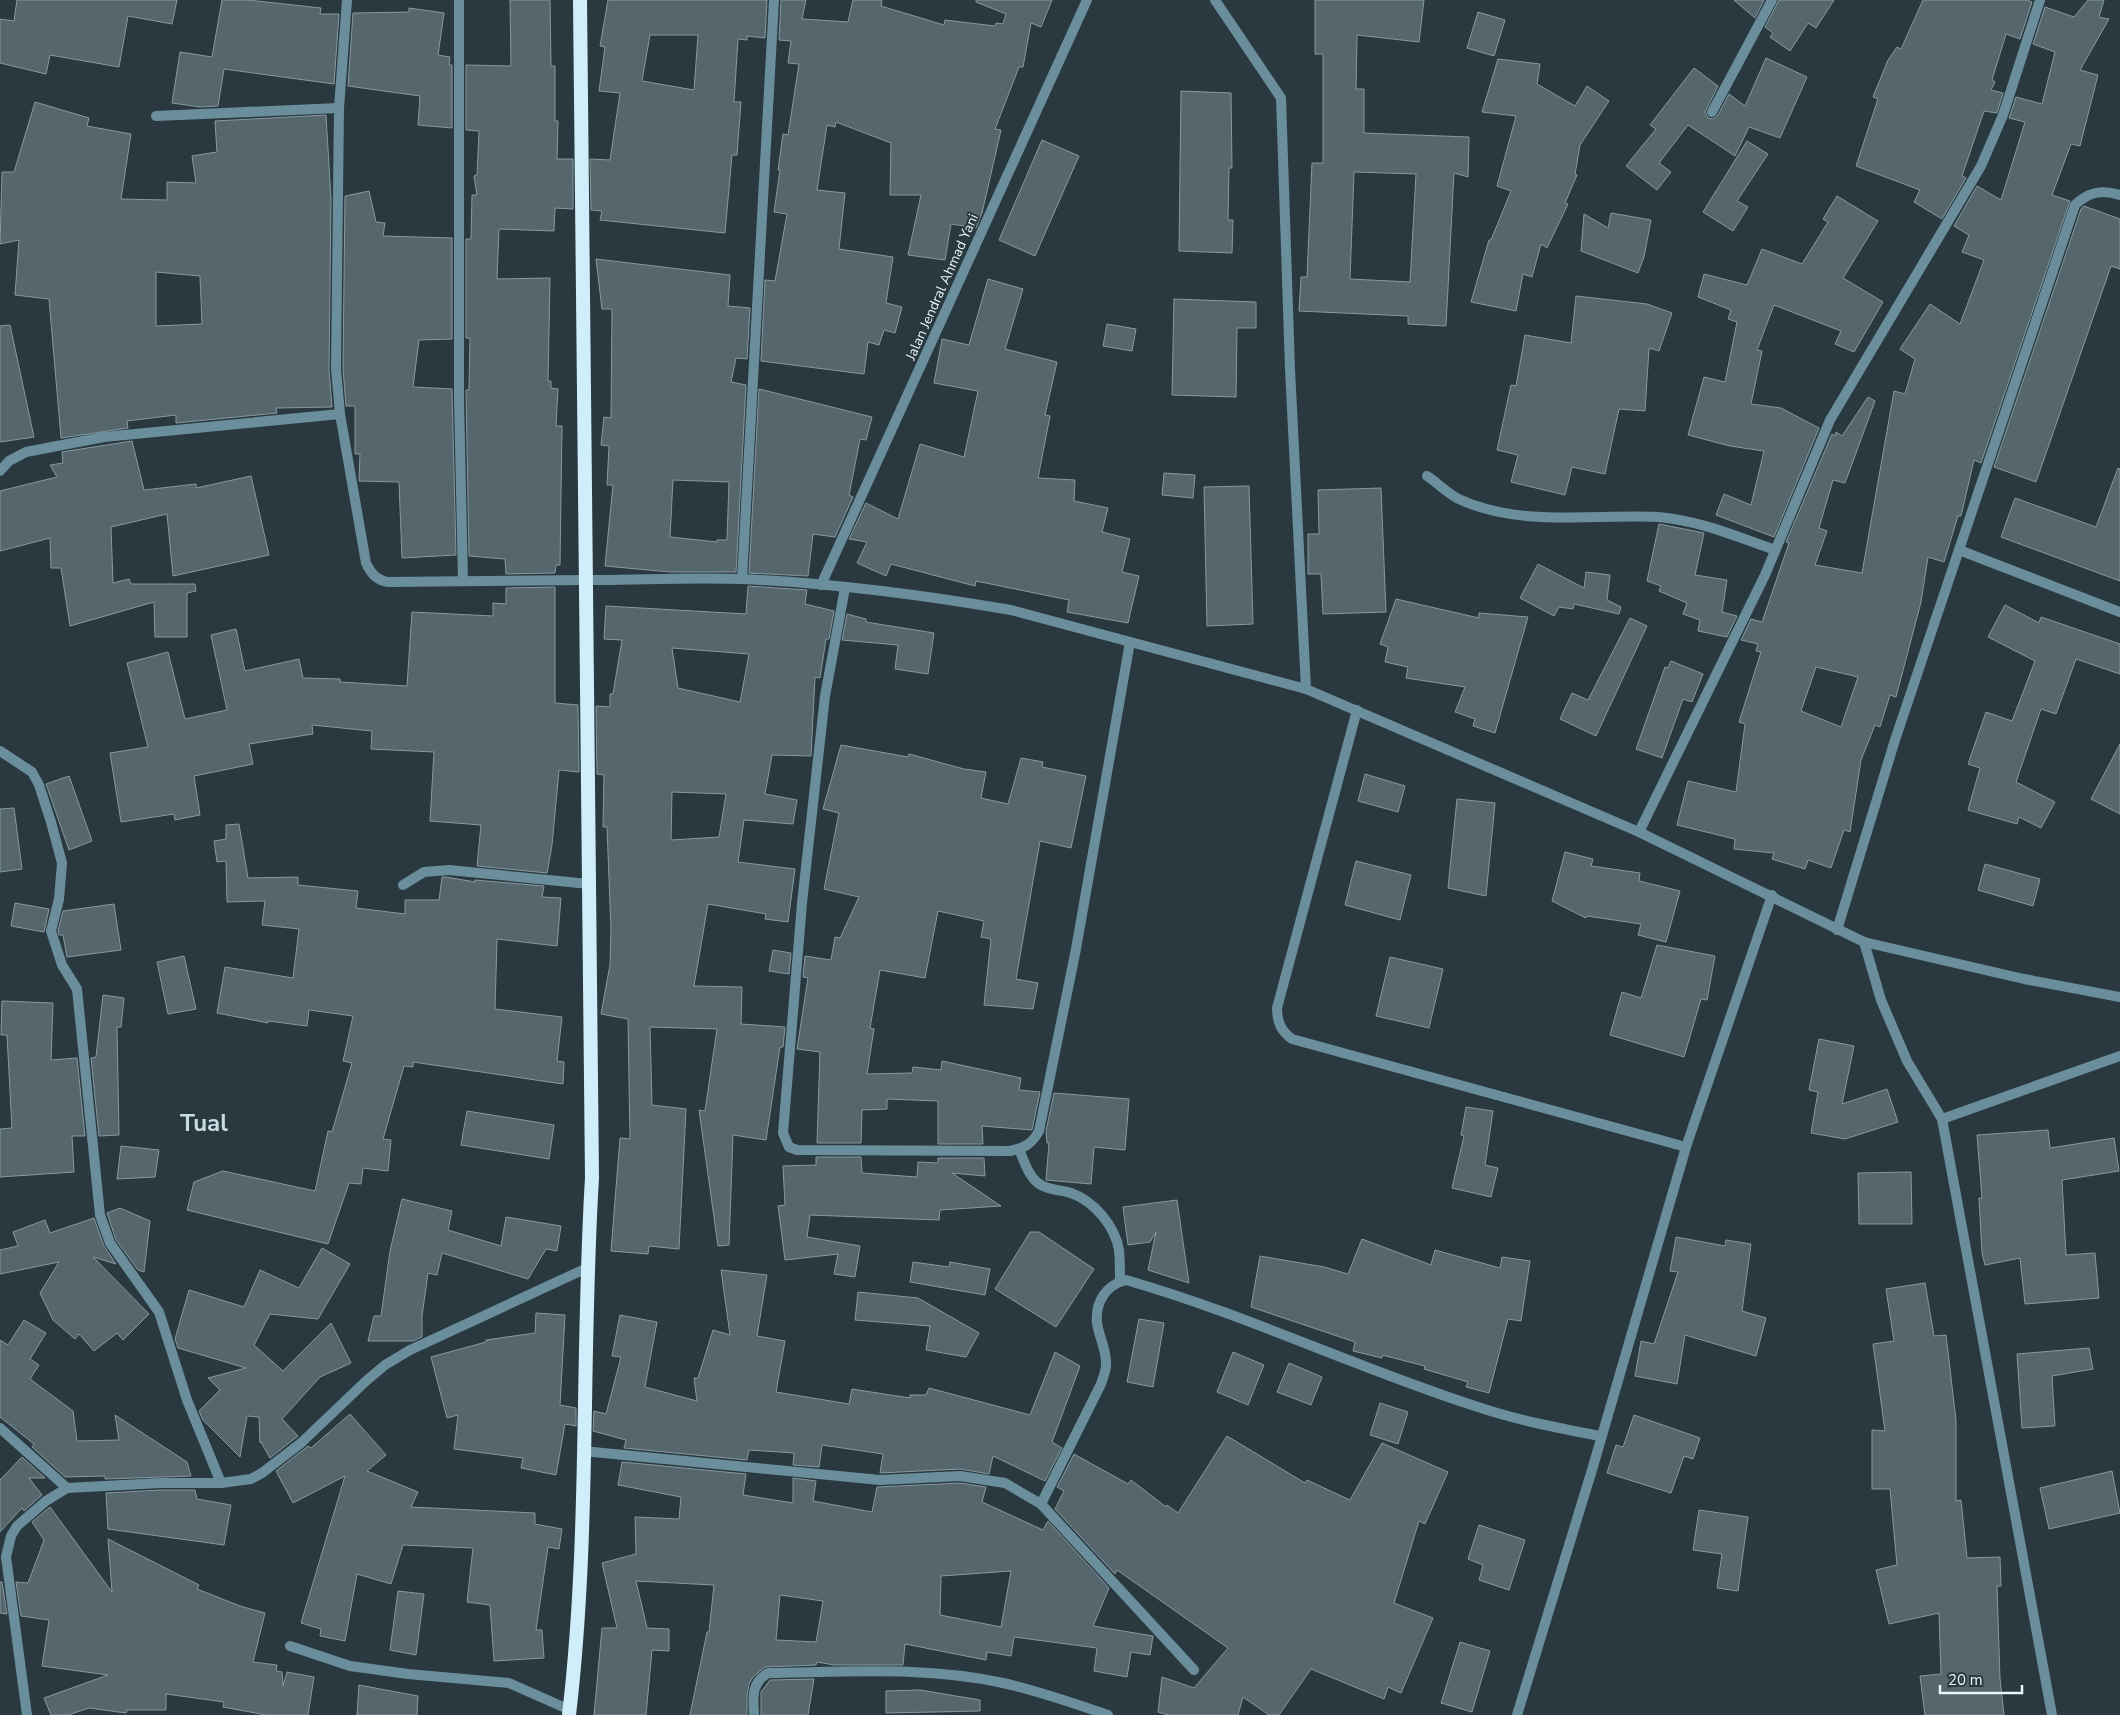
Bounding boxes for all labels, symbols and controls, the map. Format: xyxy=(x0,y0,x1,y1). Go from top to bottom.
street label: Jalan Jendral Ahmad Yani xyxy=(901,211,983,364)
district label: Tual xyxy=(180,1107,228,1139)
scale bar xyxy=(1940,1662,2022,1694)
text: 20 m xyxy=(1948,1670,1983,1690)

